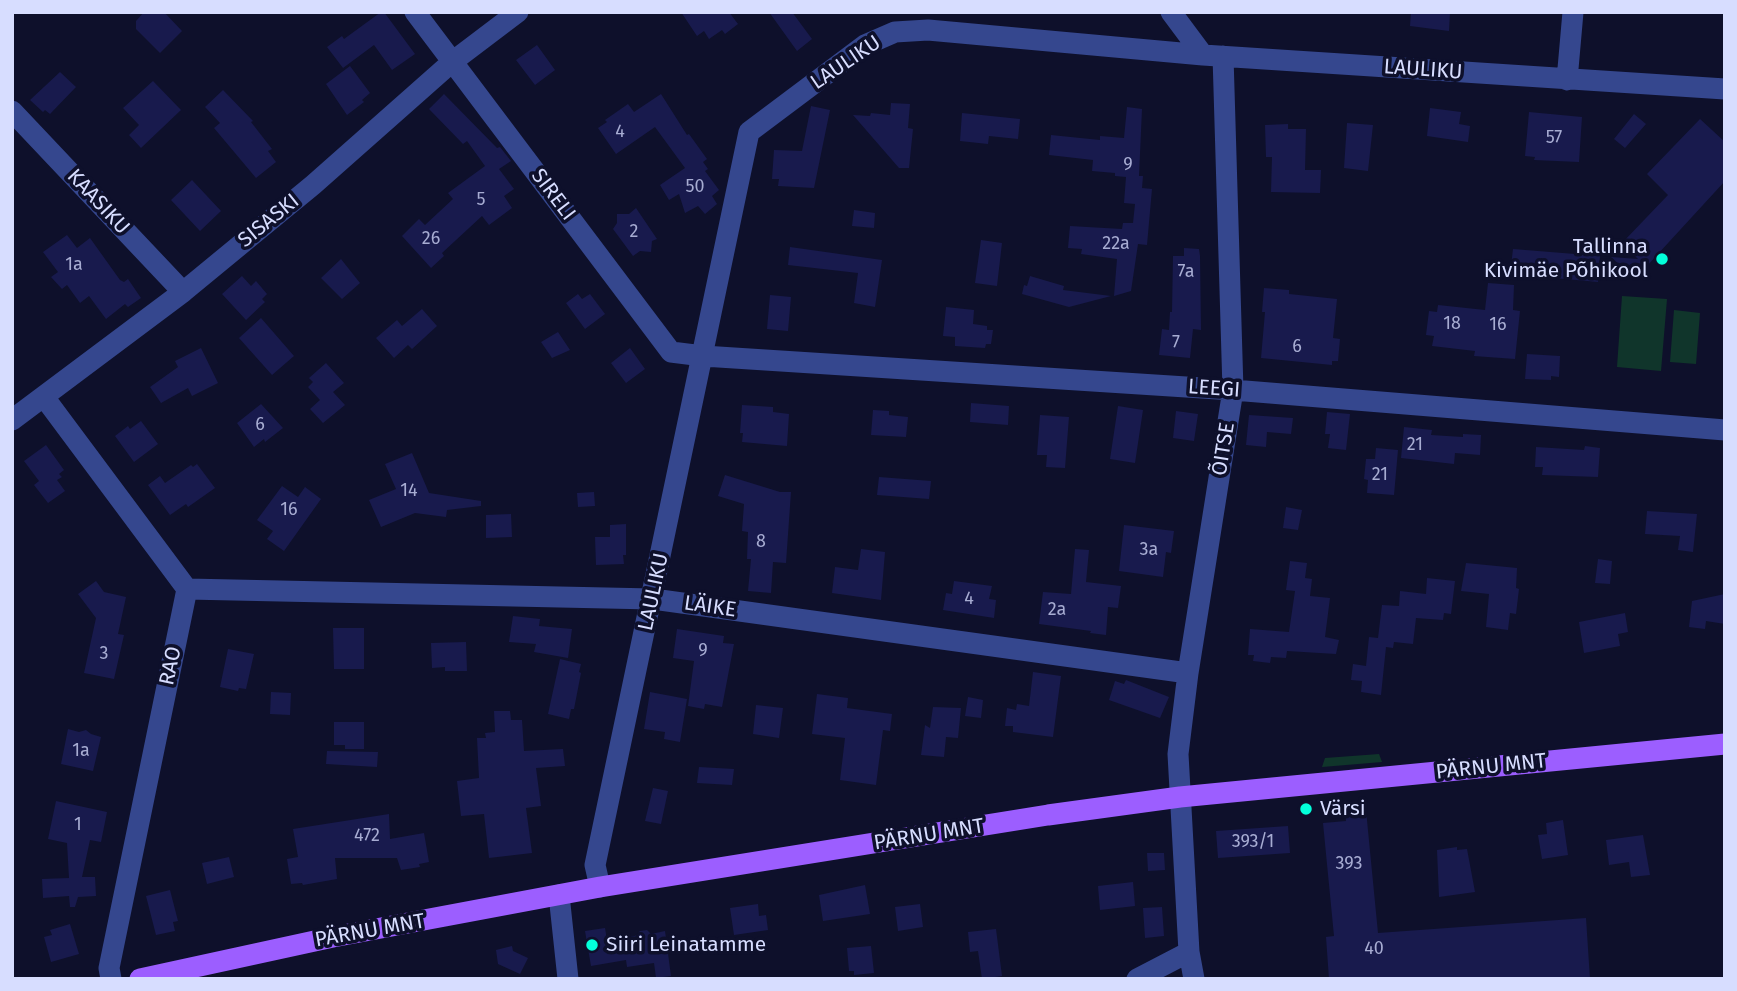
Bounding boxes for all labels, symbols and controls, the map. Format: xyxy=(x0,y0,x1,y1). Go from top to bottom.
street label: LAULIKU xyxy=(806,30,886,96)
street label: LAULIKU xyxy=(1383,55,1463,85)
house number: 4 xyxy=(615,121,625,143)
house number: 57 xyxy=(1546,127,1562,149)
house number: 9 xyxy=(1123,154,1133,176)
street label: KAASIKU xyxy=(61,164,135,240)
street label: SIRELI xyxy=(525,164,581,226)
house number: 50 xyxy=(685,176,705,198)
street label: SISASKI xyxy=(233,189,305,253)
house number: 5 xyxy=(476,189,486,211)
house number: 2 xyxy=(630,221,638,243)
house number: 26 xyxy=(422,228,440,250)
house number: 22a xyxy=(1102,233,1130,255)
place label: Tallinna Kivimäe Põhikool xyxy=(1484,234,1648,284)
marker: Tallinna Kivimäe Põhikool xyxy=(1654,251,1670,267)
house number: 1a xyxy=(65,254,83,276)
house number: 7a xyxy=(1177,261,1195,283)
house number: 18 xyxy=(1443,313,1461,335)
house number: 16 xyxy=(1489,314,1507,336)
house number: 7 xyxy=(1172,332,1180,354)
house number: 6 xyxy=(1292,336,1302,358)
street label: LEEGI xyxy=(1187,375,1241,403)
house number: 6 xyxy=(255,414,265,436)
street label: ÕITSE xyxy=(1207,420,1241,478)
house number: 21 xyxy=(1407,434,1423,456)
house number: 21 xyxy=(1372,464,1388,486)
house number: 14 xyxy=(400,480,418,502)
house number: 16 xyxy=(280,499,298,521)
house number: 8 xyxy=(756,531,766,553)
house number: 3a xyxy=(1140,539,1158,561)
street label: LAULIKU xyxy=(633,551,675,633)
house number: 4 xyxy=(964,588,974,610)
street label: LÄIKE xyxy=(682,591,738,623)
house number: 2a xyxy=(1048,599,1066,621)
house number: 9 xyxy=(698,640,708,662)
house number: 3 xyxy=(100,643,108,665)
street label: RAO xyxy=(155,644,187,688)
house number: 1a xyxy=(72,740,90,762)
street label: PÄRNU MNT xyxy=(1434,749,1548,785)
place label: Värsi xyxy=(1320,796,1366,822)
marker: Värsi xyxy=(1298,801,1314,817)
house number: 1 xyxy=(74,814,82,836)
street label: PÄRNU MNT xyxy=(872,814,986,856)
house number: 472 xyxy=(354,825,380,847)
house number: 393/1 xyxy=(1232,831,1274,853)
house number: 393 xyxy=(1336,853,1362,875)
street label: PÄRNU MNT xyxy=(313,909,427,953)
place label: Siiri Leinatamme xyxy=(606,932,766,958)
marker: Siiri Leinatamme xyxy=(584,937,600,953)
house number: 40 xyxy=(1364,938,1384,960)

